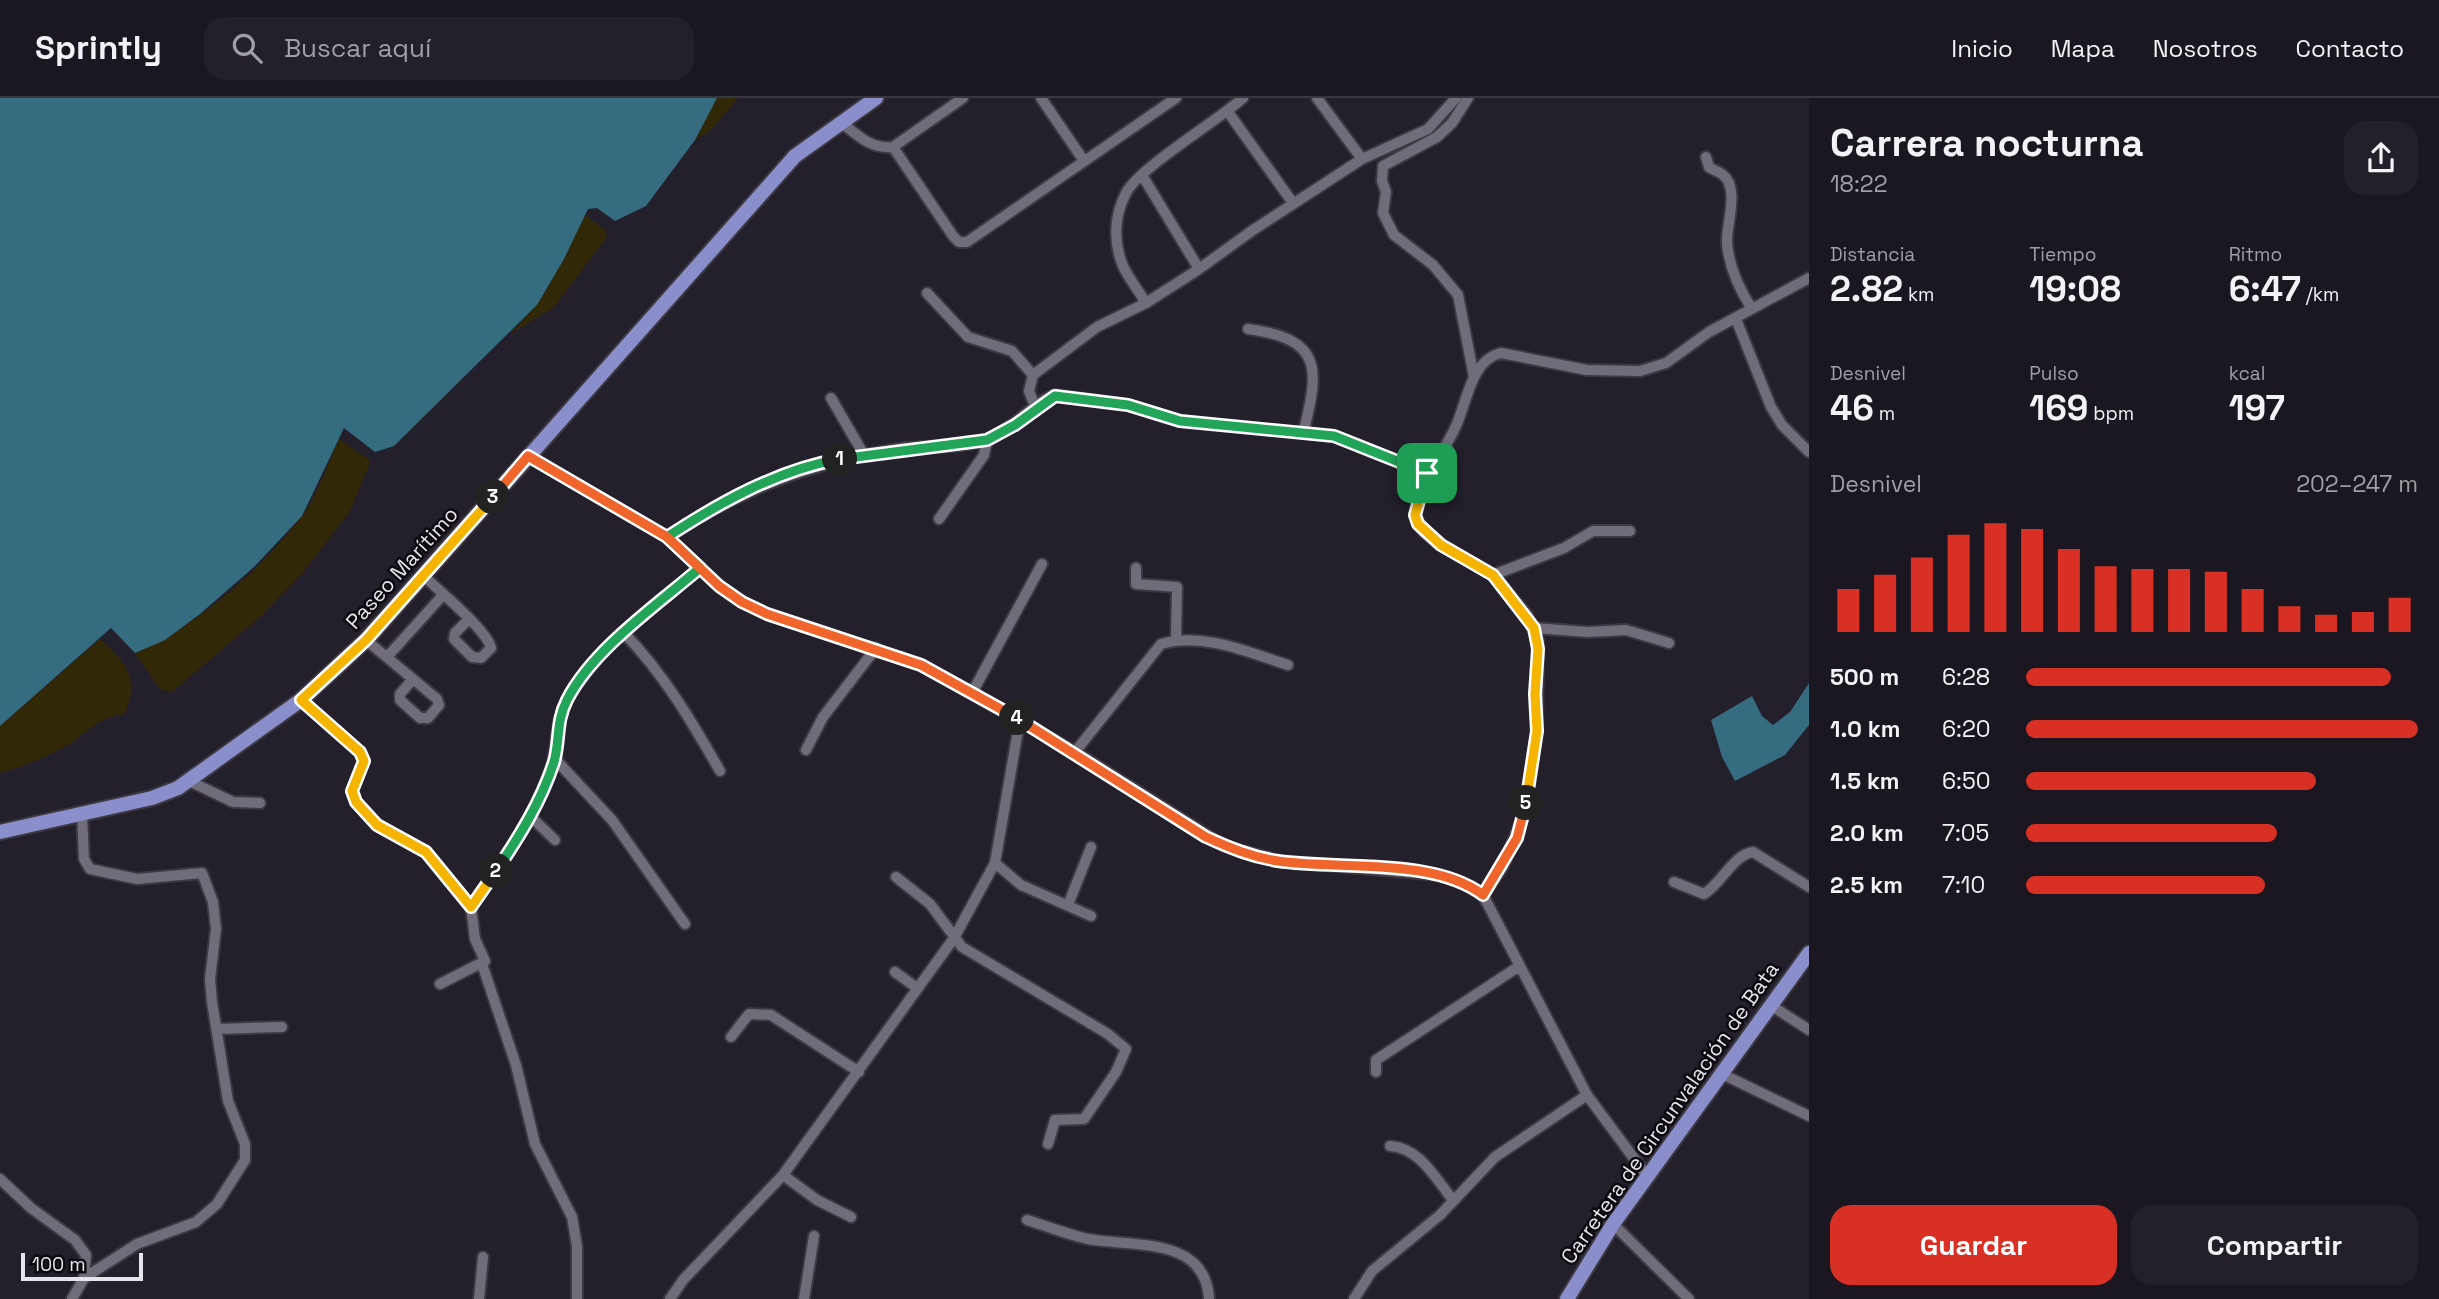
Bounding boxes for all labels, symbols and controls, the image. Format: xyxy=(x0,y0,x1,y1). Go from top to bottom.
search box xyxy=(204,17,694,80)
text: Sprintly xyxy=(35,27,162,69)
icon: search xyxy=(228,29,266,67)
text: Buscar aquí xyxy=(284,31,431,65)
text: Inicio xyxy=(1951,33,2013,64)
text: Mapa xyxy=(2051,33,2115,64)
text: Nosotros xyxy=(2153,33,2258,64)
text: Contacto xyxy=(2296,33,2404,64)
text: Carrera nocturna xyxy=(1830,119,2143,167)
button: share xyxy=(2344,121,2418,195)
text: 18:22 xyxy=(1830,169,1888,199)
text: Distancia xyxy=(1830,242,1915,267)
text: Tiempo xyxy=(2029,242,2097,267)
text: Ritmo xyxy=(2229,242,2282,267)
text: 2.82 xyxy=(1830,267,1903,311)
text: 19:08 xyxy=(2029,267,2121,311)
text: 6:47 xyxy=(2229,267,2301,311)
text: km xyxy=(1903,282,1934,307)
text: /km xyxy=(2301,282,2339,307)
text: Desnivel xyxy=(1830,361,1906,386)
text: Pulso xyxy=(2029,361,2079,386)
text: kcal xyxy=(2229,361,2265,386)
text: 46 xyxy=(1830,386,1874,430)
text: 169 xyxy=(2029,386,2088,430)
text: 197 xyxy=(2229,386,2285,430)
text: m xyxy=(1874,401,1895,426)
text: bpm xyxy=(2088,401,2134,426)
pin: 1 xyxy=(822,442,858,476)
pin xyxy=(1397,443,1457,503)
text: 1 xyxy=(835,446,844,471)
icon: arrive xyxy=(1408,454,1446,492)
text: Desnivel xyxy=(1830,469,1922,499)
text: 202–247 m xyxy=(2296,469,2418,499)
pin: 3 xyxy=(476,480,510,514)
text: 3 xyxy=(487,484,498,509)
street label: Paseo Marítimo xyxy=(340,501,464,634)
text: 500 m xyxy=(1830,662,1899,692)
text: 6:28 xyxy=(1942,662,1990,692)
pin: 4 xyxy=(1000,700,1034,736)
text: 4 xyxy=(1010,705,1023,730)
text: 1.0 km xyxy=(1830,714,1900,744)
text: 6:20 xyxy=(1942,714,1991,744)
text: 1.5 km xyxy=(1830,766,1900,796)
text: 6:50 xyxy=(1942,766,1990,796)
pin: 5 xyxy=(1508,786,1544,820)
text: 5 xyxy=(1520,790,1531,815)
text: 2.0 km xyxy=(1830,818,1904,848)
text: 7:05 xyxy=(1942,818,1989,848)
pin: 2 xyxy=(478,854,514,888)
text: 2 xyxy=(490,858,501,883)
text: 2.5 km xyxy=(1830,870,1903,900)
text: 7:10 xyxy=(1942,870,1985,900)
street label: Carretera de Circunvalación de Bata xyxy=(1555,956,1785,1269)
button: Guardar xyxy=(1830,1205,2117,1285)
button: Compartir xyxy=(2131,1205,2418,1285)
scale bar xyxy=(21,1250,144,1282)
text: 100 m xyxy=(32,1252,86,1277)

